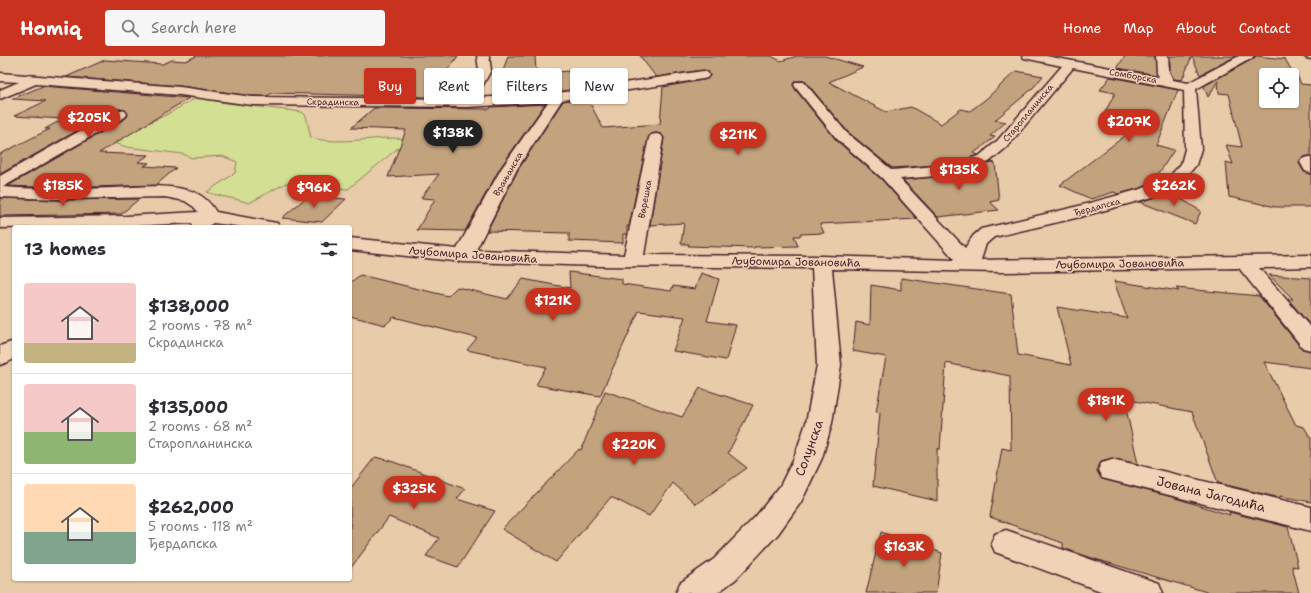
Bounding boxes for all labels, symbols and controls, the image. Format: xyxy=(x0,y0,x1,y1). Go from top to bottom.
search box xyxy=(105,10,385,46)
text: Homiq xyxy=(20,16,81,41)
icon: search xyxy=(119,17,141,39)
text: Search here xyxy=(151,18,237,38)
text: Home xyxy=(1063,19,1102,37)
text: Map xyxy=(1124,19,1154,37)
text: About xyxy=(1176,19,1217,37)
text: Contact xyxy=(1239,19,1291,37)
street label: Сомборска xyxy=(1108,66,1158,86)
chip: Buy xyxy=(364,68,416,104)
chip: Rent xyxy=(424,68,484,104)
chip: Filters xyxy=(492,68,562,104)
chip: New xyxy=(570,68,628,104)
map controls xyxy=(1259,68,1299,108)
button: locate xyxy=(1259,68,1299,108)
street label: Старопланинска xyxy=(1000,81,1056,144)
street label: Скрадинска xyxy=(307,96,360,108)
pin: $205K xyxy=(61,105,117,139)
text: $205K xyxy=(67,109,111,126)
pin: $207K xyxy=(1101,109,1157,143)
text: $207K xyxy=(1107,113,1151,130)
pin: $138K xyxy=(425,120,481,154)
pin: $211K xyxy=(710,122,766,156)
text: $138K xyxy=(432,124,474,141)
text: $211K xyxy=(719,126,757,143)
street label: Врањанска xyxy=(491,149,526,198)
pin: $135K xyxy=(931,157,987,191)
text: $135K xyxy=(939,161,979,178)
pin: $185K xyxy=(35,173,91,207)
pin: $262K xyxy=(1146,173,1202,207)
pin: $96K xyxy=(290,175,338,209)
text: $185K xyxy=(43,177,83,194)
text: $262K xyxy=(1152,177,1196,194)
street label: Варешка xyxy=(635,178,655,219)
text: $96K xyxy=(296,179,332,196)
street label: Ђердапска xyxy=(1072,195,1122,219)
text: 13 homes xyxy=(24,238,106,260)
icon: filters xyxy=(318,238,340,260)
street label: Љубомира Јовановића xyxy=(408,243,538,267)
street label: Љубомира Јовановића xyxy=(731,253,861,271)
street label: Љубомира Јовановића xyxy=(1055,255,1185,273)
pin: $121K xyxy=(525,288,581,322)
text: $121K xyxy=(534,292,572,309)
text: $138,000 xyxy=(148,295,229,317)
icon: home xyxy=(56,299,104,347)
text: 2 rooms · 78 m² xyxy=(148,317,252,334)
text: Скрадинска xyxy=(148,334,224,351)
pin: $181K xyxy=(1078,388,1134,422)
text: $181K xyxy=(1087,392,1125,409)
text: $135,000 xyxy=(148,396,228,418)
icon: home xyxy=(56,400,104,448)
text: 2 rooms · 68 m² xyxy=(148,418,252,435)
street label: Солунска xyxy=(791,418,827,478)
pin: $220K xyxy=(606,432,662,466)
text: Старопланинска xyxy=(148,435,252,452)
text: $220K xyxy=(612,436,656,453)
street label: Јована Јагодића xyxy=(1155,472,1267,516)
pin: $325K xyxy=(386,476,442,510)
text: $325K xyxy=(392,480,436,497)
text: $262,000 xyxy=(148,496,234,518)
icon: home xyxy=(56,500,104,548)
text: 5 rooms · 118 m² xyxy=(148,518,253,535)
pin: $163K xyxy=(876,534,932,568)
text: Ђердапска xyxy=(148,535,217,552)
text: $163K xyxy=(884,538,924,555)

